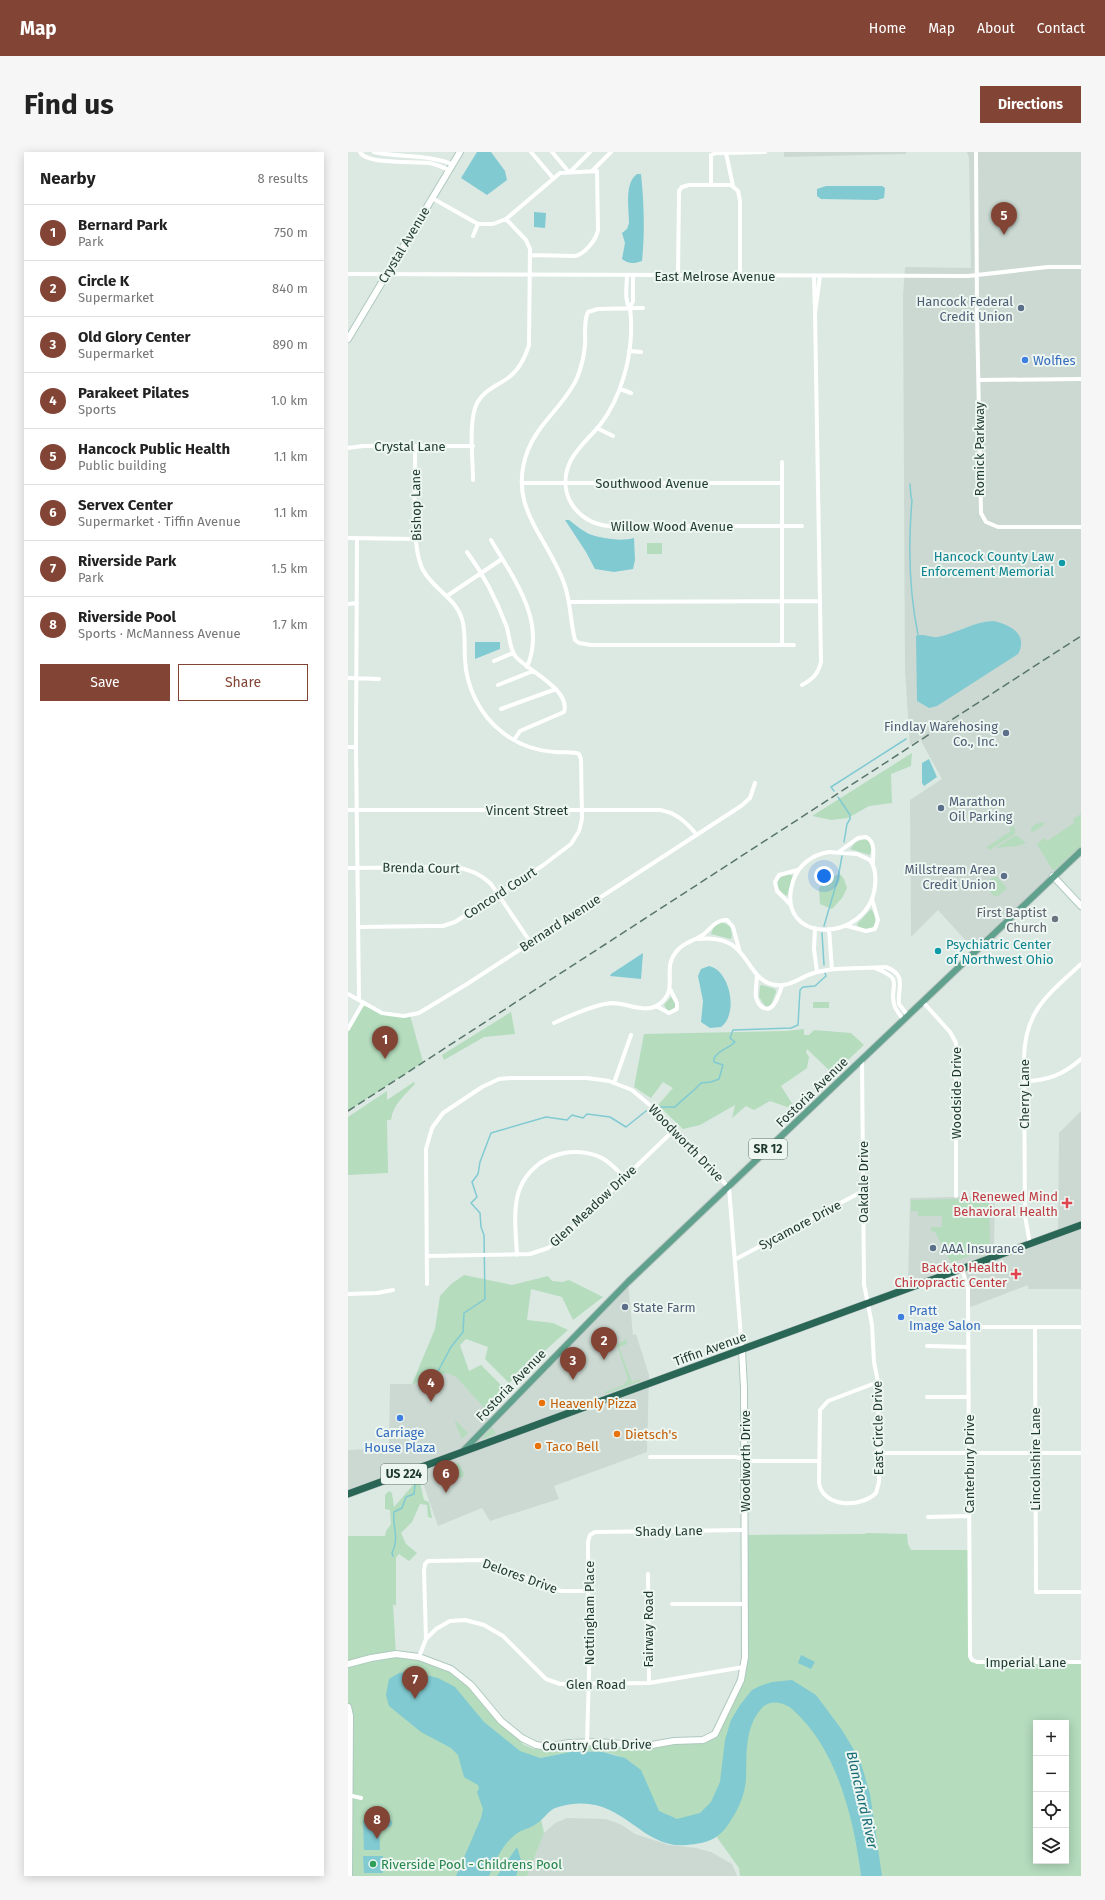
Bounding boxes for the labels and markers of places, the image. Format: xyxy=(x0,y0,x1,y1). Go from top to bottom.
pin: 5 xyxy=(991,202,1017,235)
place label: Hancock Federal Credit Union xyxy=(916,294,1013,324)
marker: Hancock Federal Credit Union xyxy=(1016,303,1026,313)
place label: Wolfies xyxy=(1033,353,1076,368)
marker: Wolfies xyxy=(1020,355,1030,365)
place label: Hancock County Law Enforcement Memorial xyxy=(921,549,1055,579)
marker: Hancock County Law Enforcement Memorial xyxy=(1057,558,1067,568)
place label: Findlay Warehosing Co., Inc. xyxy=(884,719,998,749)
marker: Findlay Warehosing Co., Inc. xyxy=(1001,728,1011,738)
place label: Marathon Oil Parking xyxy=(949,794,1013,824)
marker: Marathon Oil Parking xyxy=(936,803,946,813)
place label: Millstream Area Credit Union xyxy=(904,862,996,892)
marker: Millstream Area Credit Union xyxy=(999,871,1009,881)
place label: First Baptist Church xyxy=(977,905,1047,935)
marker: First Baptist Church xyxy=(1050,914,1060,924)
place label: Psychiatric Center of Northwest Ohio xyxy=(946,937,1054,967)
marker: Psychiatric Center of Northwest Ohio xyxy=(933,946,943,956)
pin: 1 xyxy=(372,1026,398,1059)
place label: A Renewed Mind Behavioral Health xyxy=(953,1189,1058,1219)
marker: A Renewed Mind Behavioral Health xyxy=(1061,1197,1073,1209)
place label: AAA Insurance xyxy=(941,1241,1024,1256)
marker: AAA Insurance xyxy=(928,1243,938,1253)
place label: Back to Health Chiropractic Center xyxy=(894,1260,1007,1290)
marker: Back to Health Chiropractic Center xyxy=(1010,1268,1022,1280)
place label: State Farm xyxy=(633,1300,696,1315)
marker: State Farm xyxy=(620,1302,630,1312)
place label: Pratt Image Salon xyxy=(909,1303,981,1333)
marker: Pratt Image Salon xyxy=(896,1312,906,1322)
pin: 2 xyxy=(591,1327,617,1360)
pin: 3 xyxy=(560,1347,586,1380)
pin: 4 xyxy=(418,1369,444,1402)
place label: Heavenly Pizza xyxy=(550,1396,637,1411)
marker: Heavenly Pizza xyxy=(537,1398,547,1408)
marker: Carriage House Plaza xyxy=(395,1413,405,1423)
place label: Carriage House Plaza xyxy=(364,1425,436,1455)
place label: Dietsch's xyxy=(625,1427,677,1442)
marker: Dietsch's xyxy=(612,1429,622,1439)
place label: Taco Bell xyxy=(546,1439,599,1454)
marker: Taco Bell xyxy=(533,1441,543,1451)
pin: 6 xyxy=(433,1460,459,1493)
pin: 7 xyxy=(402,1666,428,1699)
pin: 8 xyxy=(364,1806,390,1839)
place label: Riverside Pool - Childrens Pool xyxy=(381,1857,562,1872)
marker: Riverside Pool - Childrens Pool xyxy=(368,1859,378,1869)

